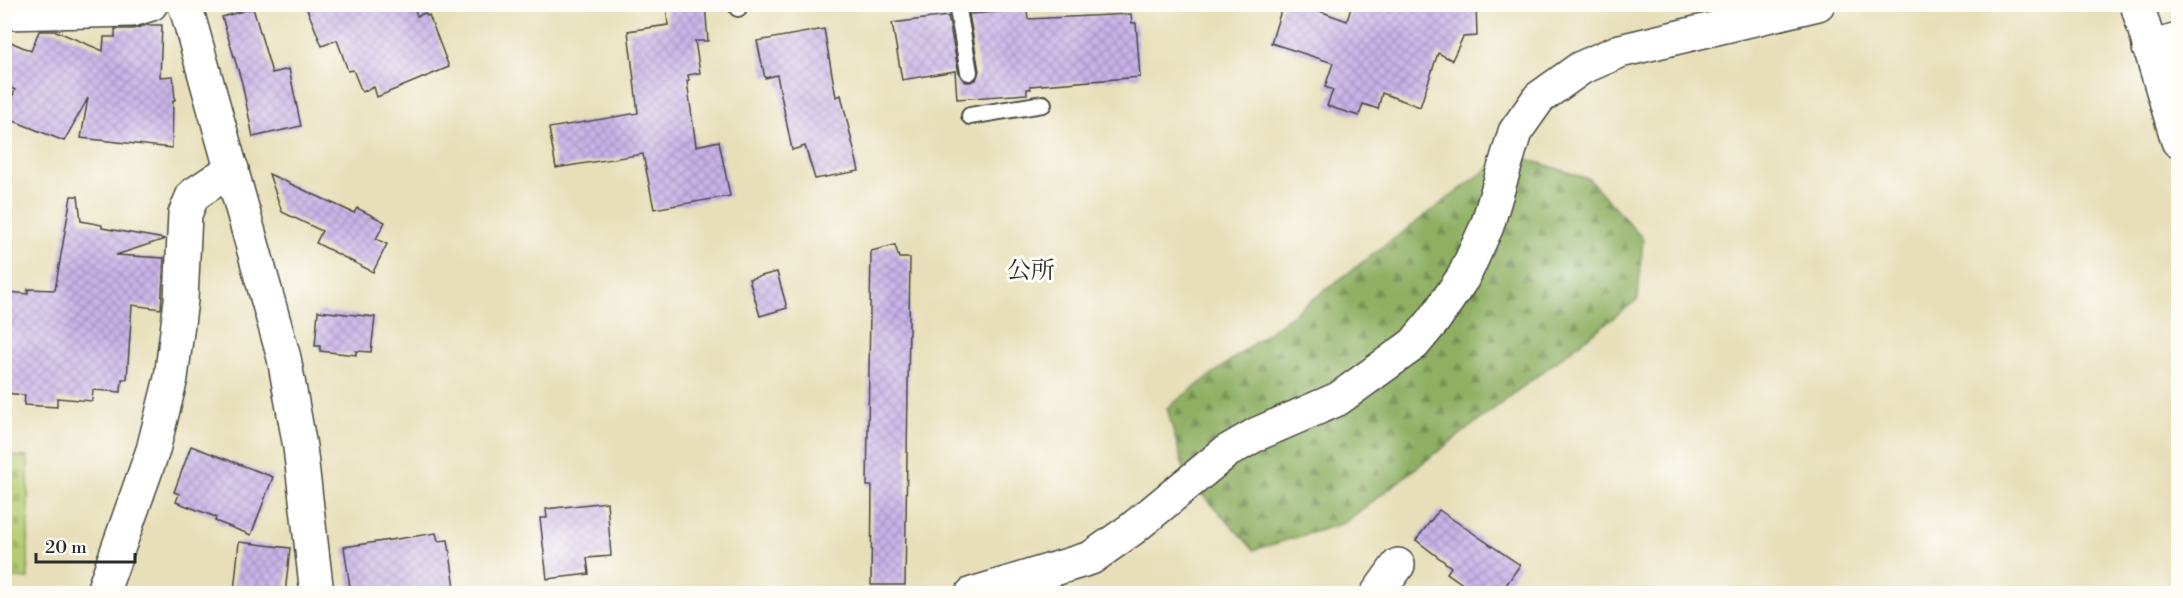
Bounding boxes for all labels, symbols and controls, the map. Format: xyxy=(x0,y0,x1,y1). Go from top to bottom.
district label: 公所 xyxy=(1007,256,1055,286)
scale bar xyxy=(36,526,135,564)
text: 20 m xyxy=(45,536,87,559)

